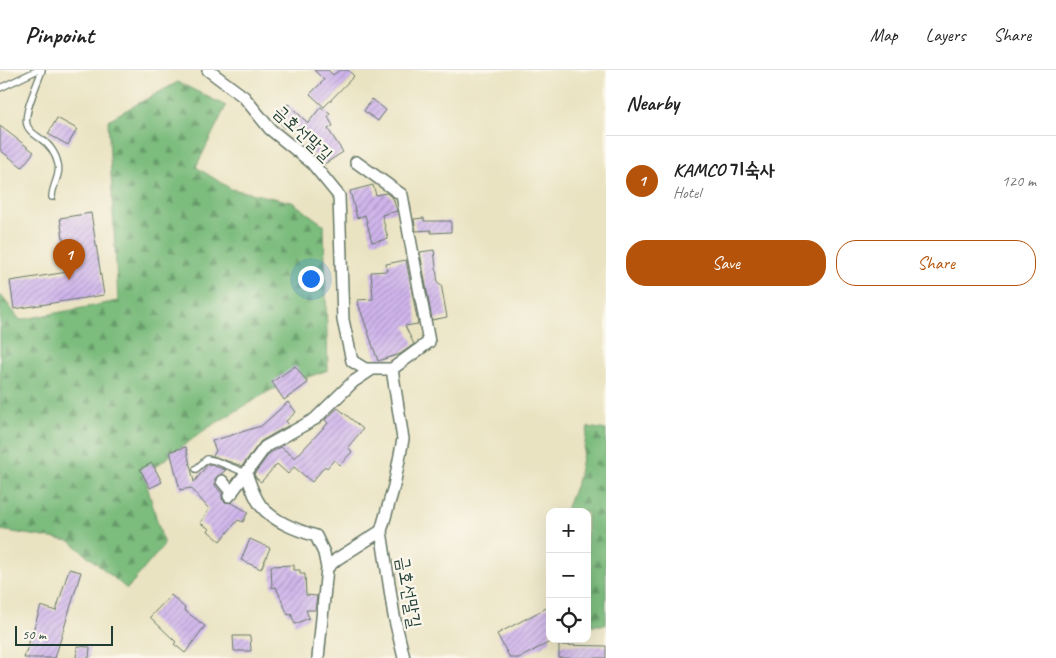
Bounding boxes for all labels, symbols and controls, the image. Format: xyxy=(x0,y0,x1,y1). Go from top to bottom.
text: Pinpoint xyxy=(25,20,94,50)
text: Map xyxy=(870,24,898,46)
text: Layers xyxy=(926,24,965,46)
text: Share xyxy=(993,24,1031,46)
text: Nearby xyxy=(626,90,679,116)
street label: 금호선말길 xyxy=(269,100,337,166)
text: KAMCO 기숙사 xyxy=(673,158,775,182)
text: 1 xyxy=(638,171,646,191)
text: 120 m xyxy=(1002,171,1036,191)
text: Hotel xyxy=(673,183,701,203)
pin: 1 xyxy=(53,239,85,280)
button: Save xyxy=(626,240,826,286)
button: Share xyxy=(836,240,1036,286)
your location xyxy=(298,266,324,292)
map controls xyxy=(546,508,591,643)
button: + xyxy=(546,508,591,553)
button: − xyxy=(546,553,591,598)
street label: 금호선말길 xyxy=(392,554,426,630)
button: locate xyxy=(546,598,591,643)
scale bar xyxy=(15,623,112,646)
text: 50 m xyxy=(22,626,46,643)

